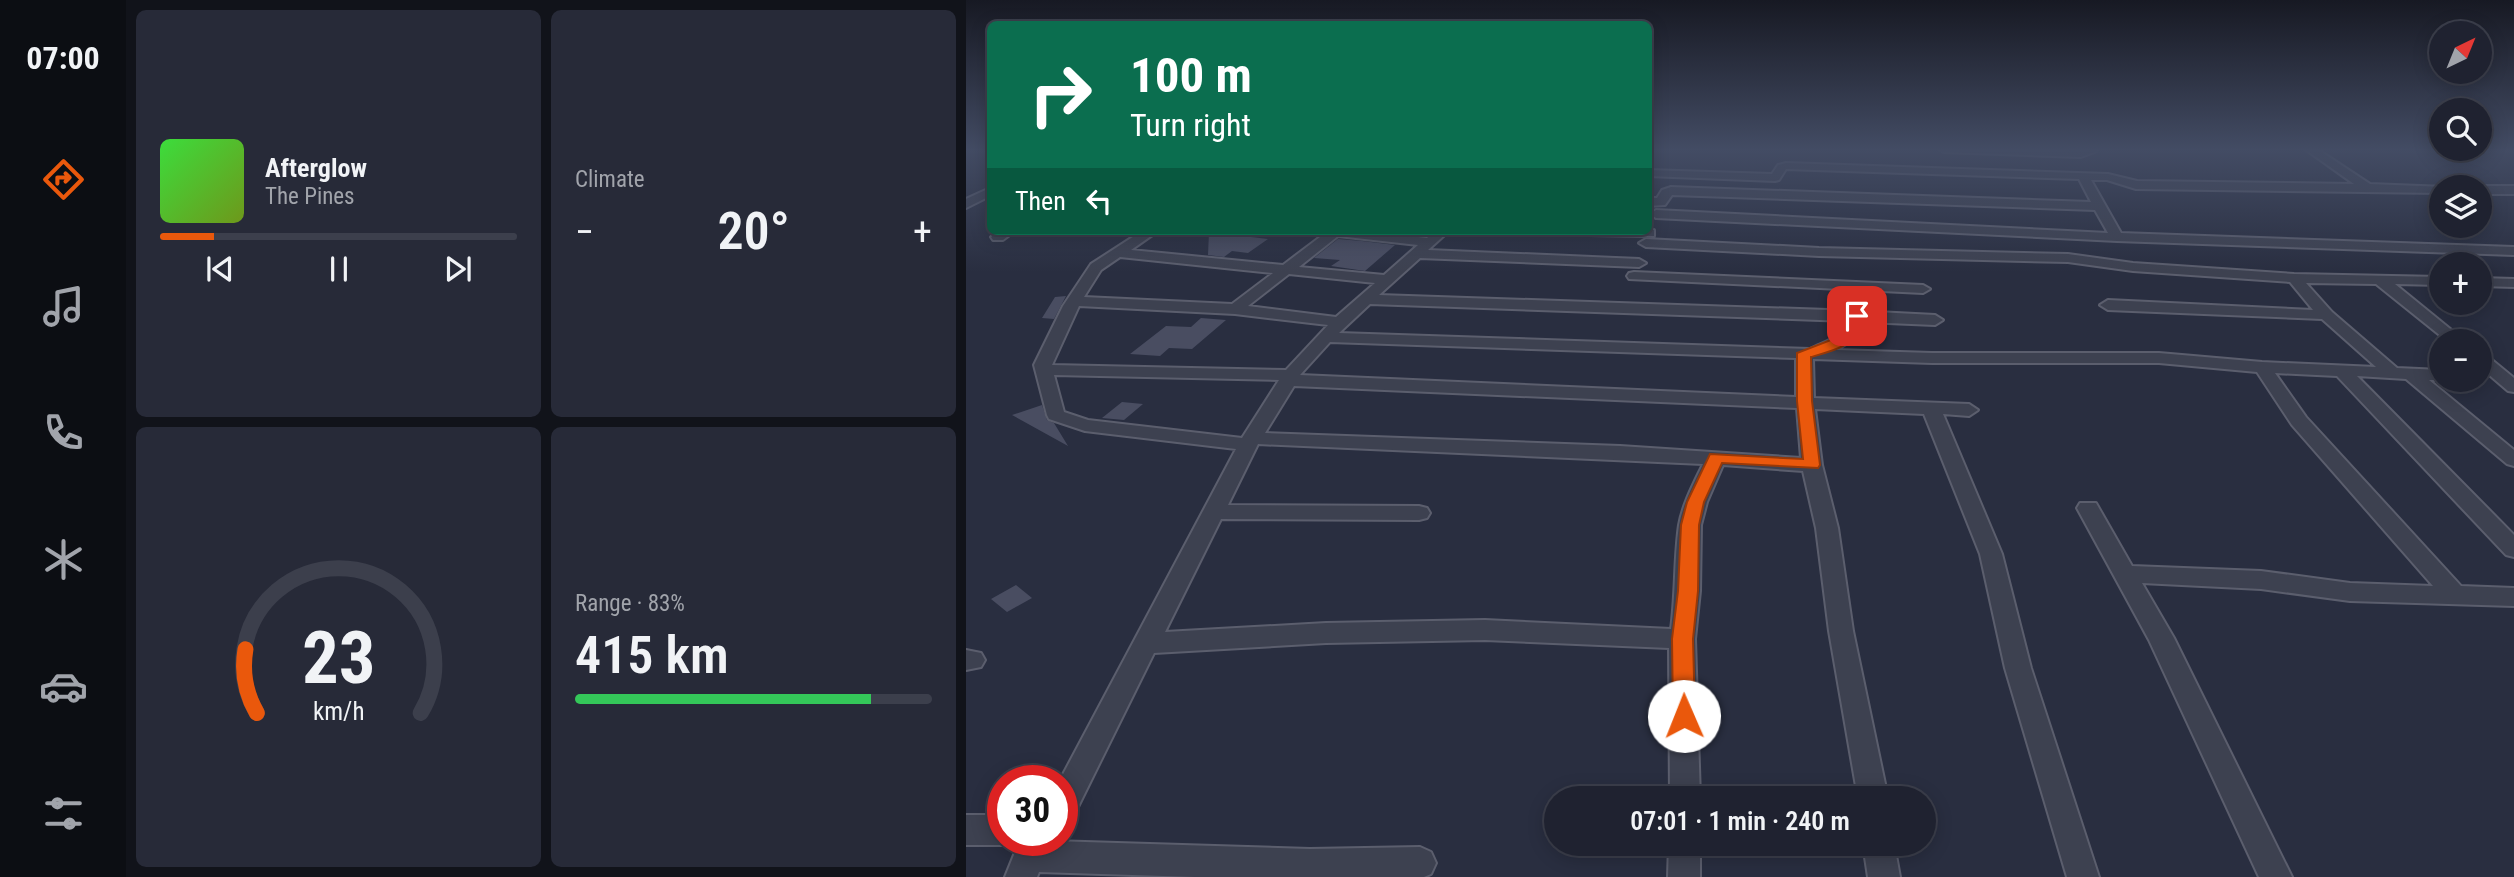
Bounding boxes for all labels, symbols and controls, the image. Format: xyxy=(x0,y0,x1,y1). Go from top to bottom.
north arrow xyxy=(2429,21,2492,84)
map controls xyxy=(2429,21,2492,392)
text: 07:00 xyxy=(26,39,100,77)
text: 100 m xyxy=(1130,47,1252,104)
icon: right xyxy=(1015,49,1106,140)
button: search xyxy=(2429,98,2492,161)
text: Turn right xyxy=(1130,106,1251,144)
text: Afterglow xyxy=(265,153,367,183)
icon: directions xyxy=(39,155,88,204)
text: Climate xyxy=(575,166,645,193)
button: layers xyxy=(2429,175,2492,238)
icon: left xyxy=(1080,182,1118,220)
text: The Pines xyxy=(265,183,355,210)
text: Then xyxy=(1015,186,1066,216)
text: 20° xyxy=(717,201,790,262)
text: − xyxy=(575,210,594,254)
text: + xyxy=(913,210,932,254)
icon: previous xyxy=(201,250,239,288)
icon: pause xyxy=(320,250,358,288)
icon: next xyxy=(439,250,477,288)
button: + xyxy=(2429,252,2492,315)
icon: music xyxy=(39,282,88,331)
pin xyxy=(1827,286,1887,346)
icon: arrive xyxy=(1838,297,1876,335)
button: − xyxy=(2429,329,2492,392)
icon: phone xyxy=(39,408,88,457)
icon: climate xyxy=(39,535,88,584)
text: Range · 83% xyxy=(575,590,685,617)
text: 23 xyxy=(302,615,375,701)
text: 415 km xyxy=(575,625,729,686)
icon: car xyxy=(39,662,88,711)
position arrow xyxy=(1647,679,1721,753)
text: km/h xyxy=(313,697,364,726)
speed limit sign: 30 xyxy=(987,765,1078,856)
icon: filters xyxy=(39,789,88,838)
text: 07:01 · 1 min · 240 m xyxy=(1630,806,1850,836)

